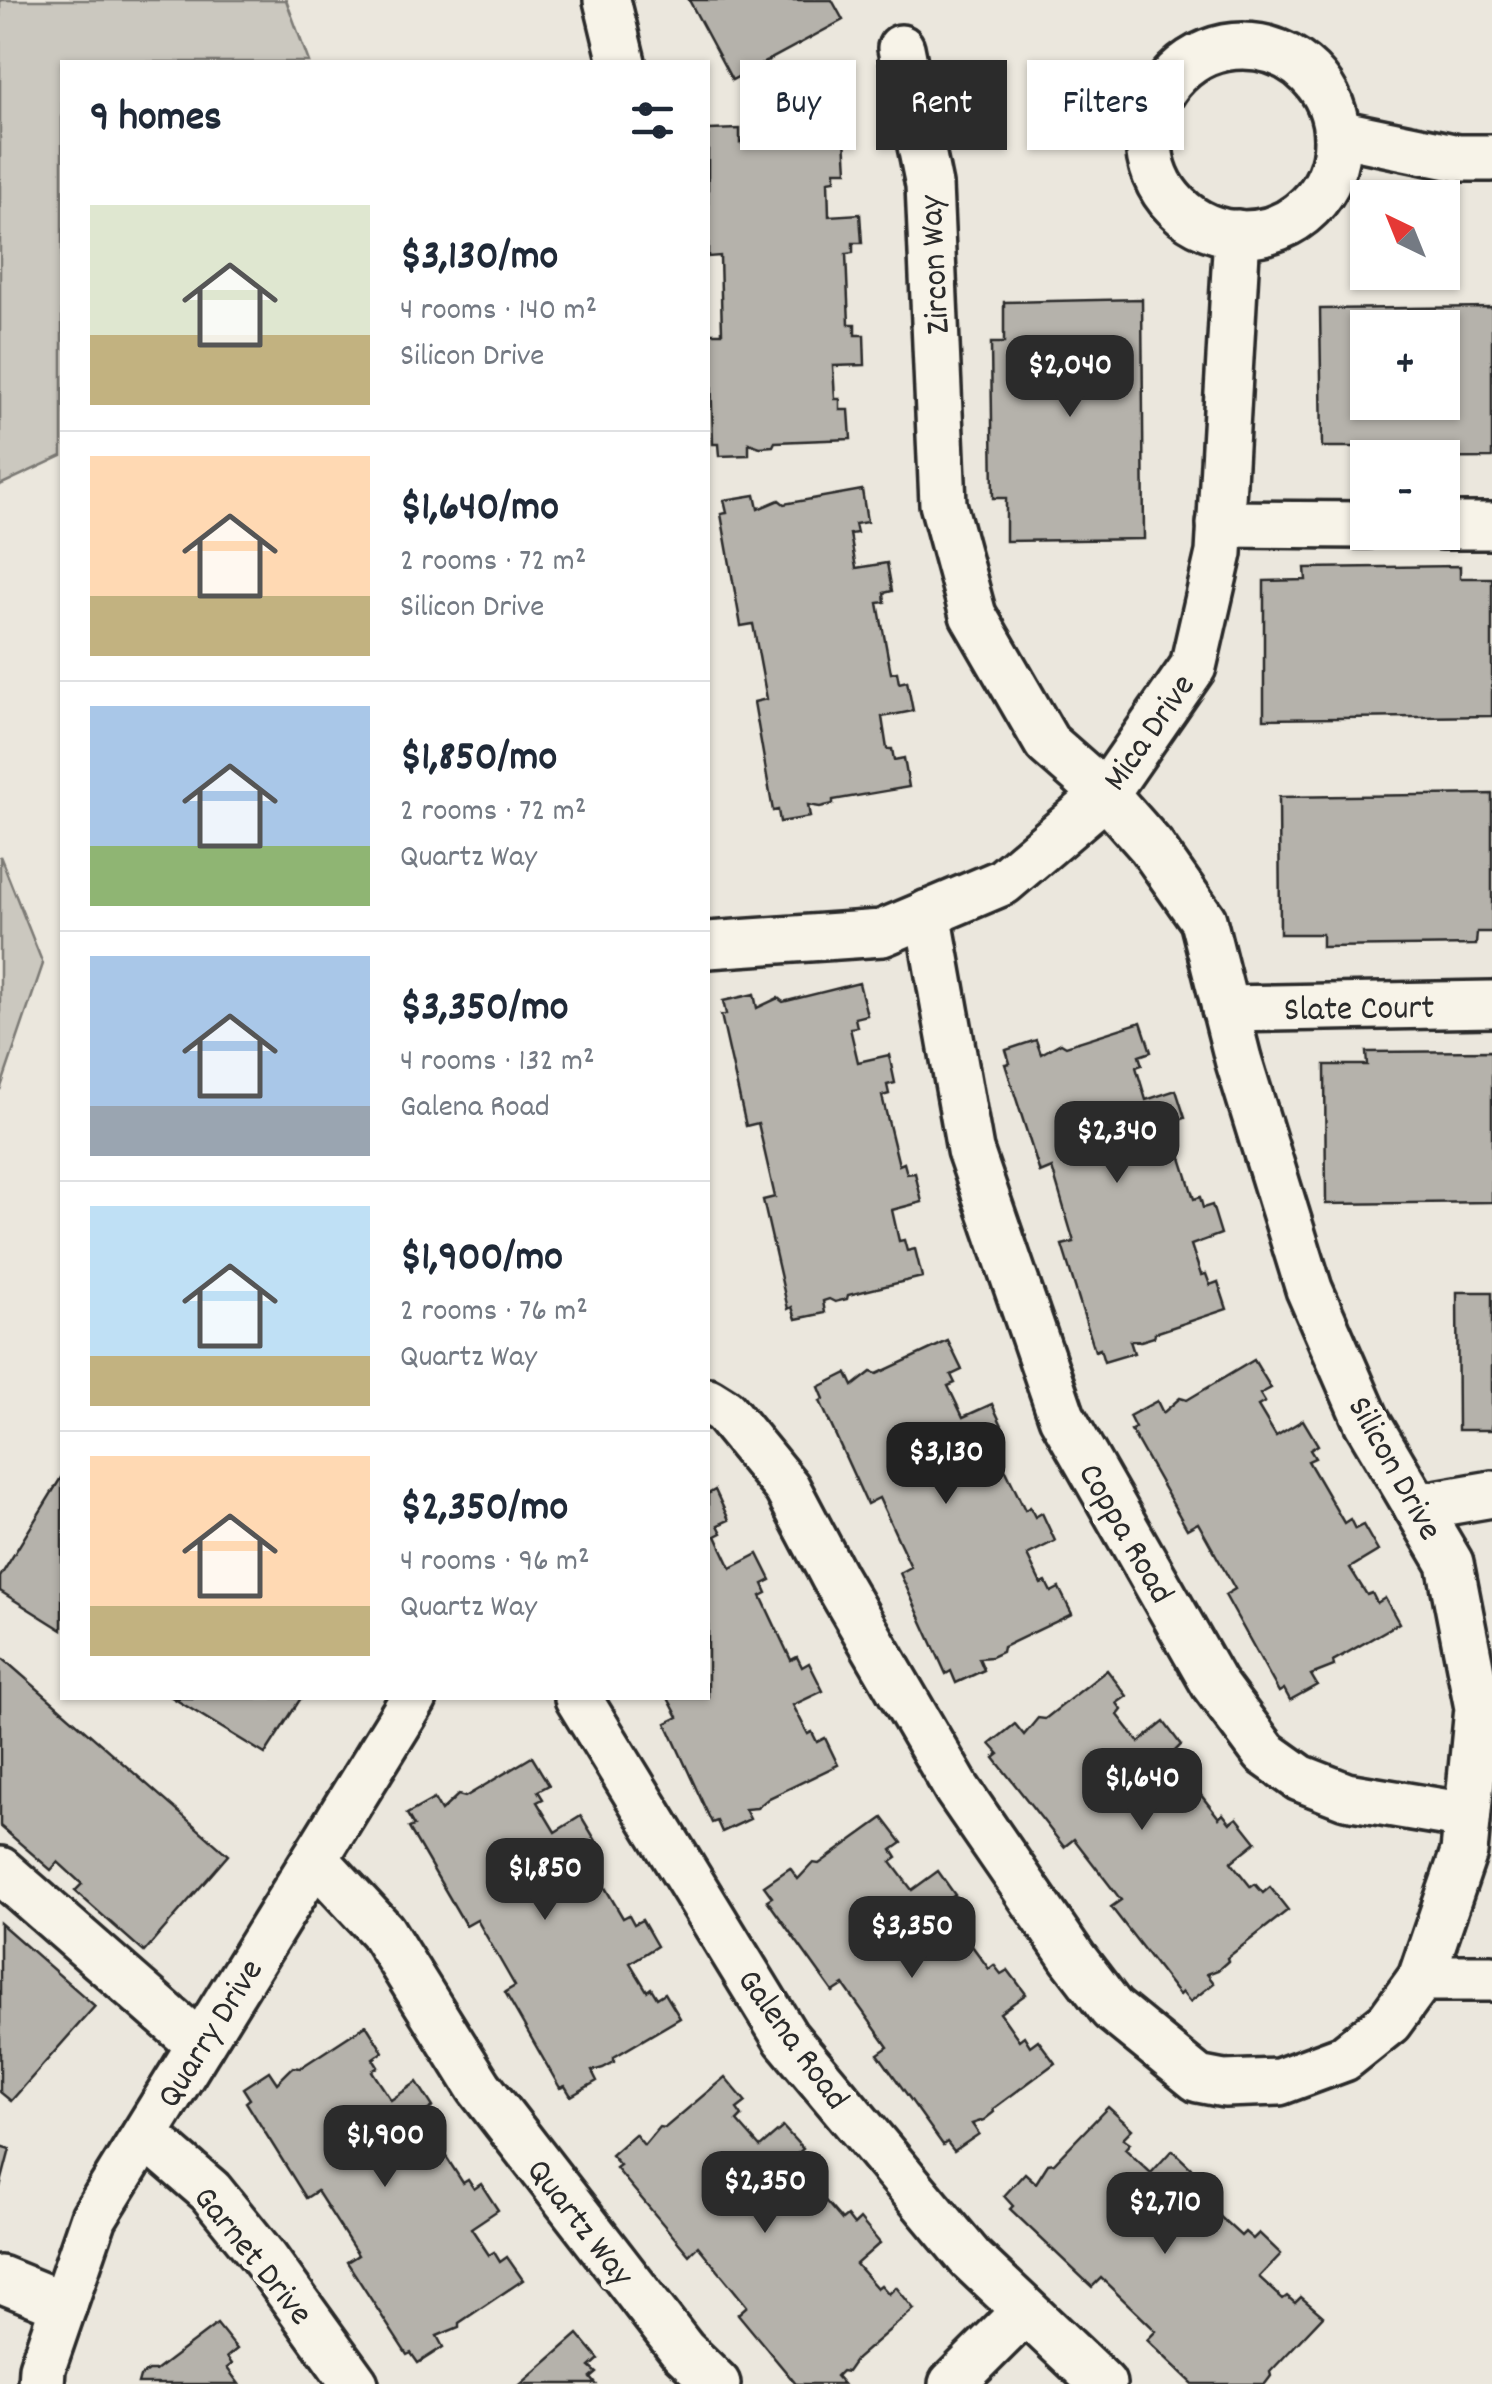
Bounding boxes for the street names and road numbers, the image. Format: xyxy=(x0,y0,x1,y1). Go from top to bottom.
street label: Zircon Way xyxy=(908,193,966,336)
street label: Mica Drive xyxy=(1093,665,1210,803)
street label: Slate Court xyxy=(1283,985,1435,1037)
street label: Silicon Drive xyxy=(1332,1388,1453,1551)
street label: Coppa Road xyxy=(1063,1455,1184,1614)
street label: Quarry Drive xyxy=(147,1950,278,2119)
street label: Galena Road xyxy=(723,1960,859,2122)
street label: Quartz Way xyxy=(512,2150,644,2299)
street label: Garnet Drive xyxy=(179,2177,323,2338)

